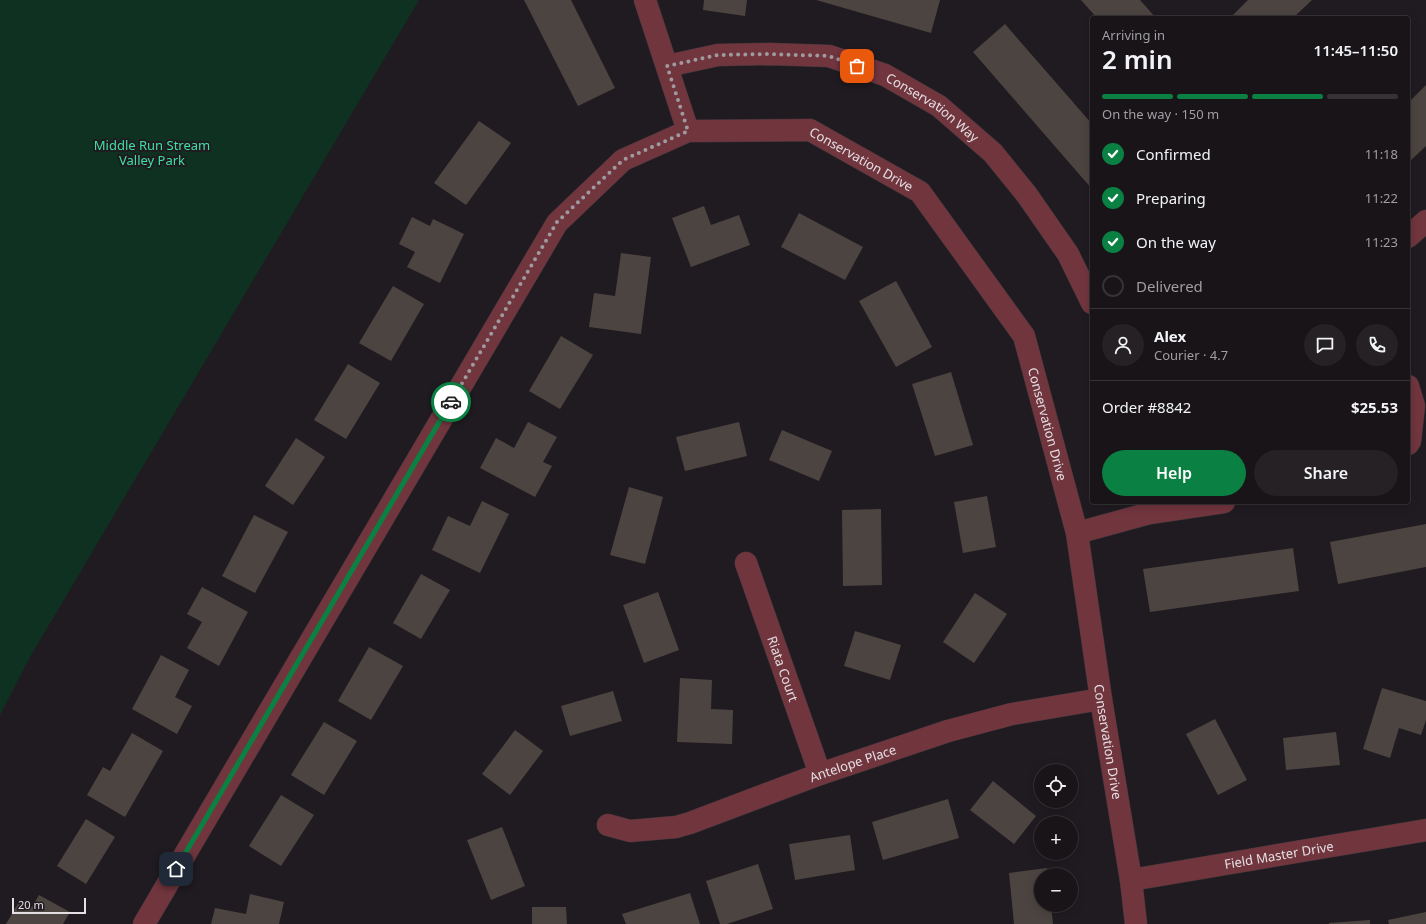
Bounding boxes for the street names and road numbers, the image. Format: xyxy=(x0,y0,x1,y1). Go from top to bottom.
street label: Conservation Way xyxy=(883,68,983,146)
street label: Conservation Drive xyxy=(806,122,917,195)
street label: Conservation Drive xyxy=(1024,365,1071,483)
street label: Riata Court xyxy=(763,633,803,704)
street label: Conservation Drive xyxy=(1090,683,1126,801)
street label: Antelope Place xyxy=(807,740,898,786)
street label: Field Master Drive xyxy=(1223,837,1335,873)

